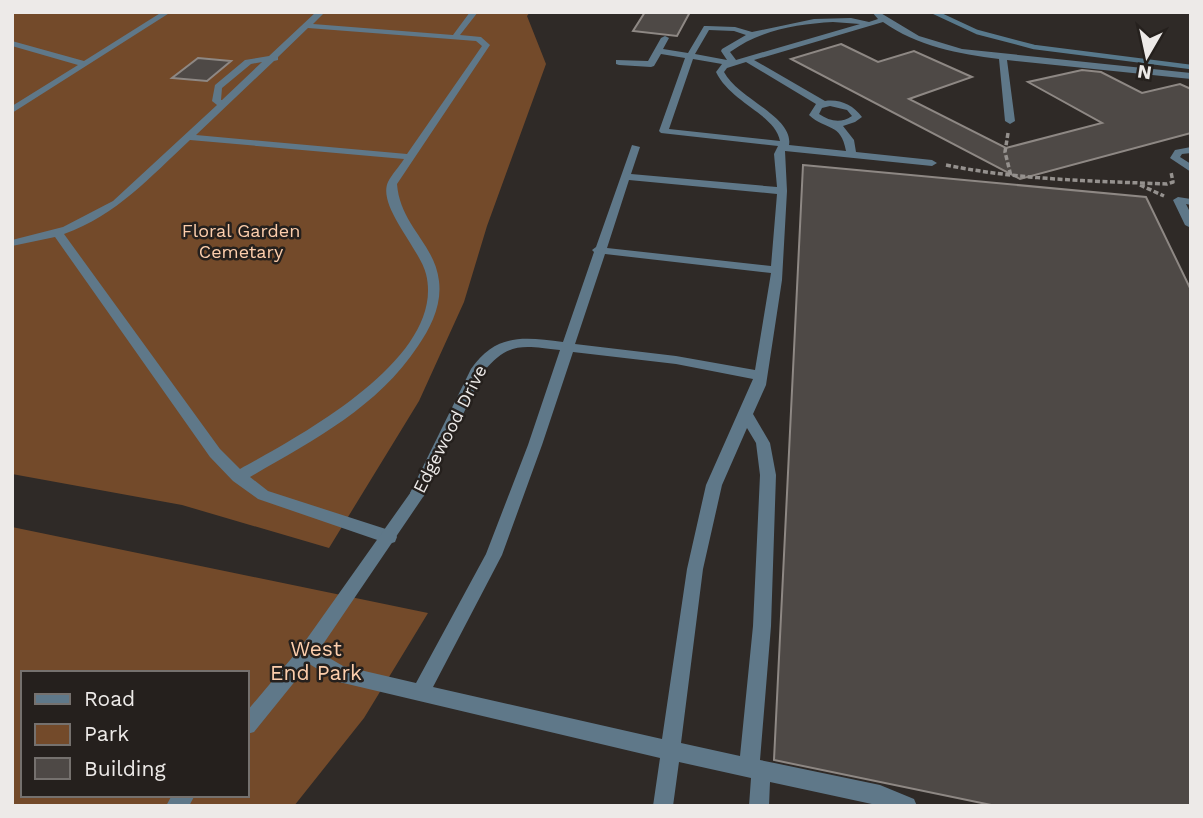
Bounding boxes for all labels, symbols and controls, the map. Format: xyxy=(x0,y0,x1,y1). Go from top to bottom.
north arrow xyxy=(1112,21,1182,91)
text: N xyxy=(1136,60,1153,85)
park label: Floral Garden Cemetary xyxy=(182,220,300,262)
street label: Edgewood Drive xyxy=(408,361,491,496)
park label: West End Park xyxy=(270,636,362,685)
legend xyxy=(21,671,248,797)
text: Road xyxy=(84,686,135,711)
text: Park xyxy=(84,721,129,746)
text: Building xyxy=(84,756,166,781)

